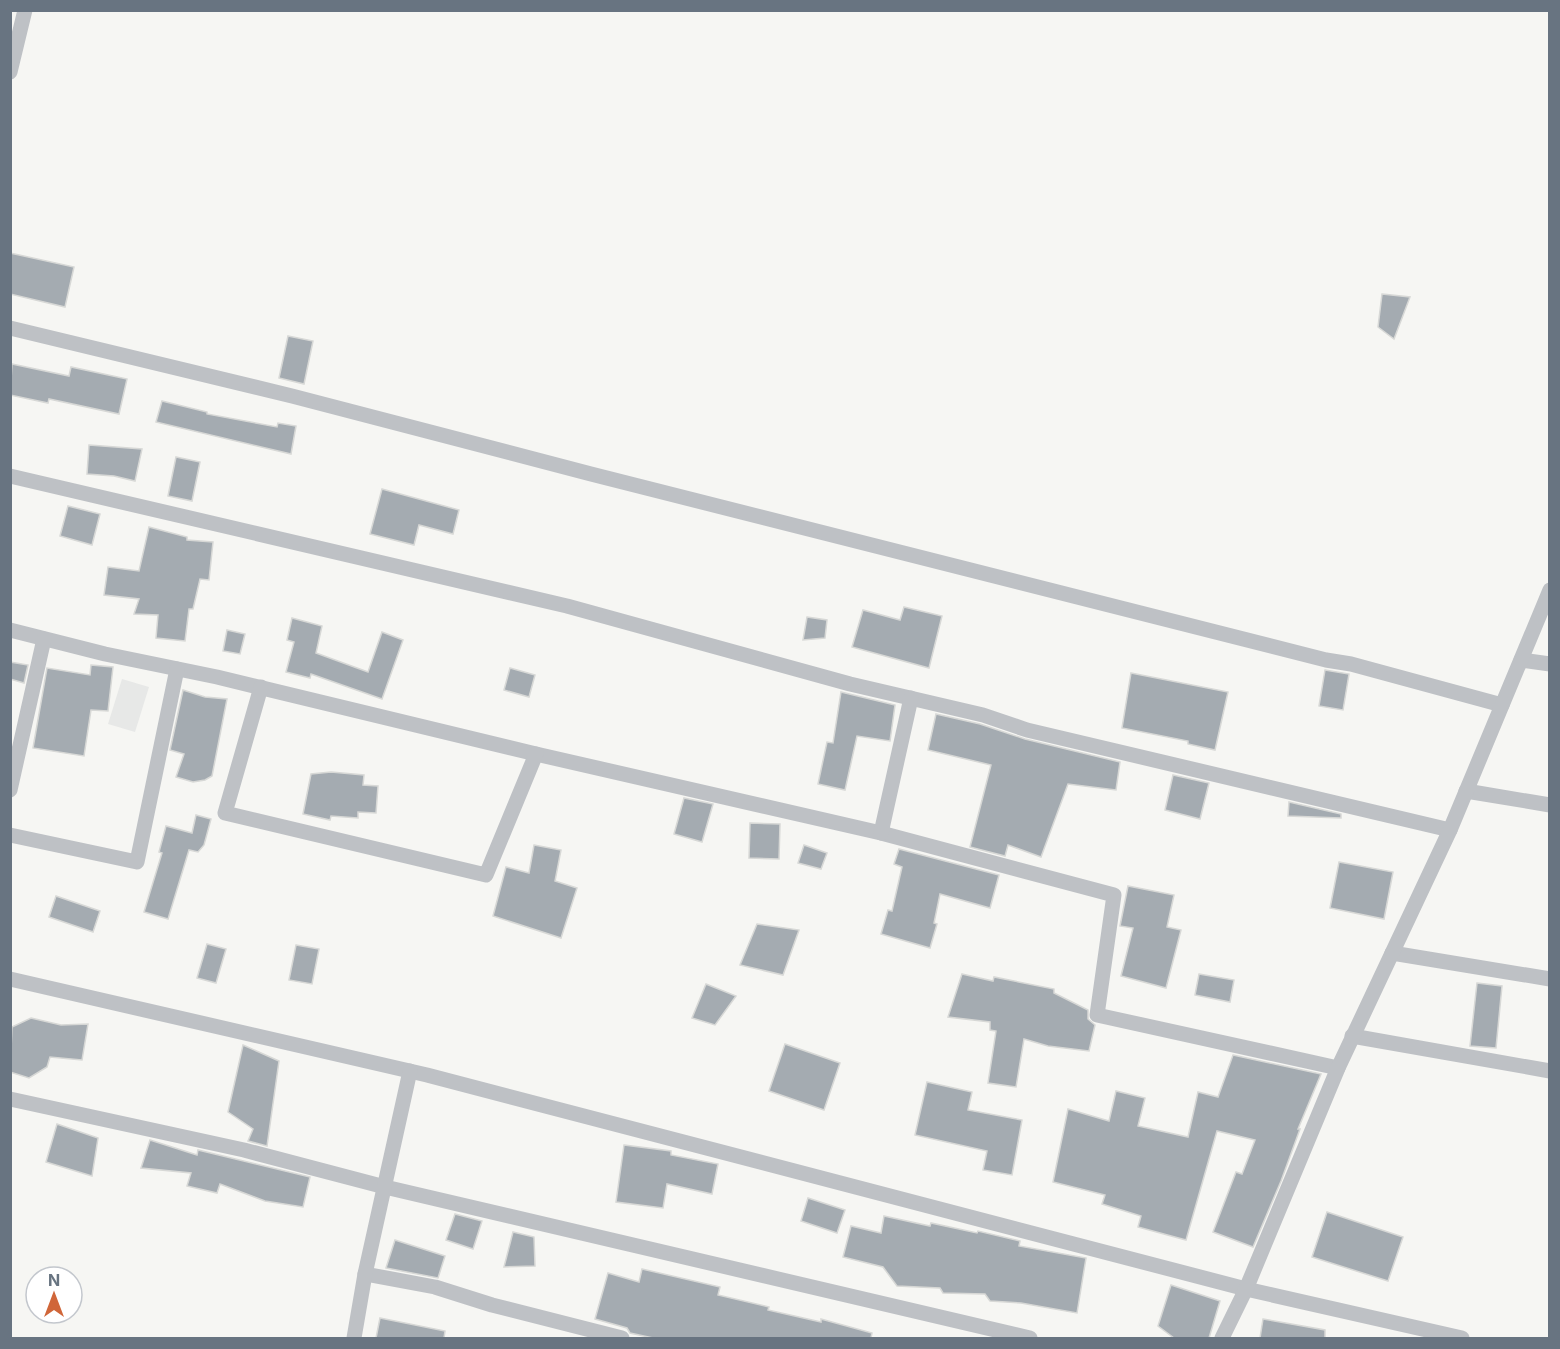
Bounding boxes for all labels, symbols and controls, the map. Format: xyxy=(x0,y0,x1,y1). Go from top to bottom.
north arrow xyxy=(24,1265,84,1325)
text: N xyxy=(48,1270,60,1290)

